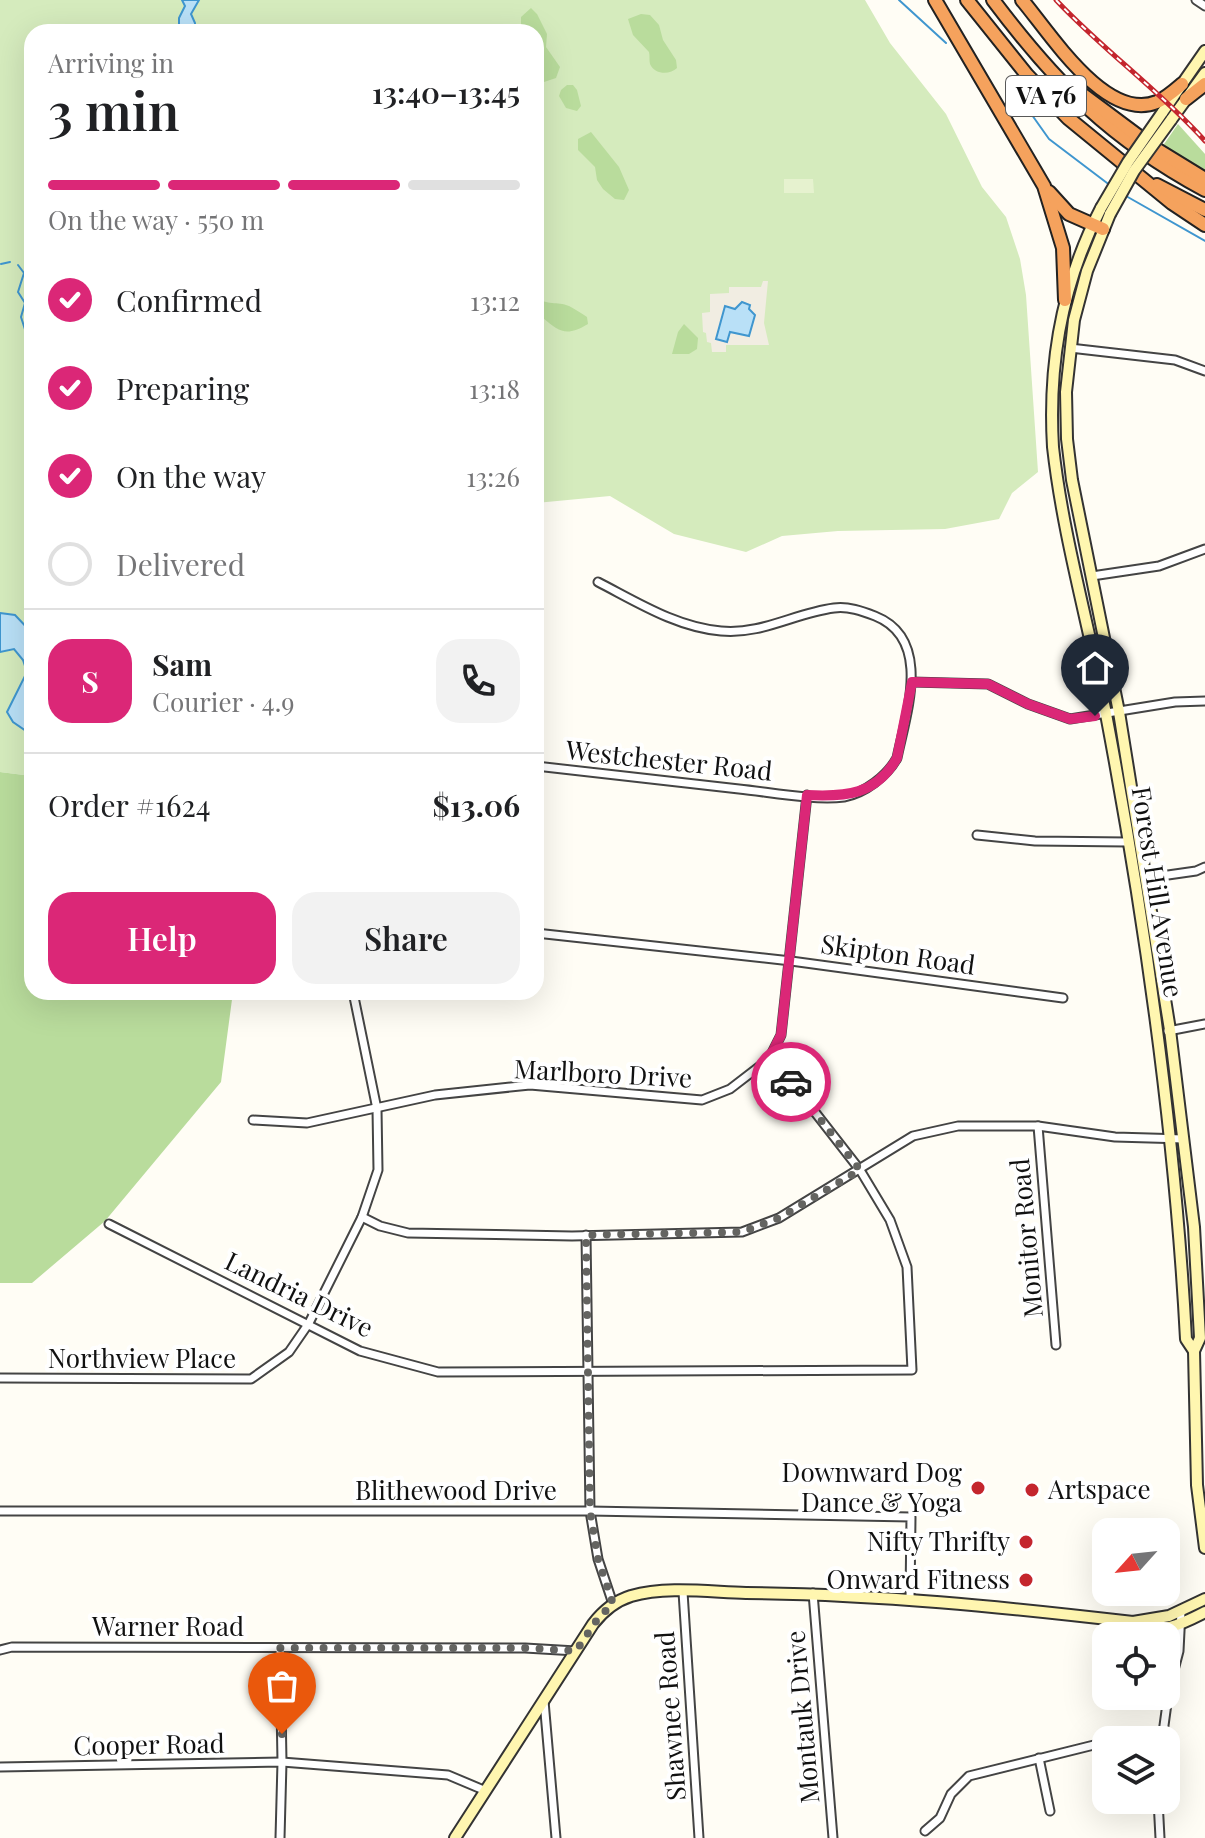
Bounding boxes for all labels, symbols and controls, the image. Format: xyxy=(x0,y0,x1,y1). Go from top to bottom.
text: Arriving in xyxy=(48,45,174,80)
text: 13:40–13:45 xyxy=(372,72,520,112)
text: 3 min xyxy=(48,75,179,144)
road number: VA 76 xyxy=(1006,76,1086,116)
text: On the way · 550 m xyxy=(48,202,264,237)
icon: check xyxy=(48,278,92,322)
text: Confirmed xyxy=(116,280,262,320)
text: 13:12 xyxy=(470,283,520,318)
icon: check xyxy=(48,366,92,410)
text: Preparing xyxy=(116,368,249,408)
text: 13:18 xyxy=(469,371,520,406)
icon: check xyxy=(48,454,92,498)
text: On the way xyxy=(116,456,266,496)
text: 13:26 xyxy=(466,459,520,494)
text: Delivered xyxy=(116,544,245,584)
pin xyxy=(1061,634,1129,716)
button: phone xyxy=(436,639,520,723)
text: Sam xyxy=(152,644,212,684)
icon: home xyxy=(1073,646,1117,690)
text: S xyxy=(81,661,99,701)
text: Courier · 4.9 xyxy=(152,684,294,719)
street label: Westchester Road xyxy=(563,731,774,788)
street label: Forest Hill Avenue xyxy=(1125,784,1192,1000)
text: Order #1624 xyxy=(48,785,211,825)
text: $13.06 xyxy=(433,785,520,825)
button: Help xyxy=(48,892,276,984)
button: Share xyxy=(292,892,520,984)
street label: Skipton Road xyxy=(819,925,978,982)
courier xyxy=(751,1042,831,1122)
street label: Marlboro Drive xyxy=(513,1050,693,1095)
icon: car xyxy=(769,1060,813,1104)
street label: Monitor Road xyxy=(1001,1157,1050,1319)
street label: Landria Drive xyxy=(220,1243,380,1345)
street label: Northview Place xyxy=(48,1340,236,1375)
place label: Downward Dog Dance & Yoga xyxy=(782,1454,962,1519)
place label: Artspace xyxy=(1047,1471,1151,1506)
street label: Blithewood Drive xyxy=(355,1472,557,1507)
marker: Downward Dog Dance & Yoga xyxy=(969,1479,987,1497)
marker: Artspace xyxy=(1023,1481,1041,1499)
north arrow xyxy=(1092,1518,1180,1606)
map controls xyxy=(1092,1518,1180,1814)
place label: Nifty Thrifty xyxy=(867,1523,1010,1558)
marker: Nifty Thrifty xyxy=(1017,1533,1035,1551)
place label: Onward Fitness xyxy=(826,1561,1010,1596)
marker: Onward Fitness xyxy=(1017,1571,1035,1589)
street label: Warner Road xyxy=(91,1608,244,1643)
button: locate xyxy=(1092,1622,1180,1710)
street label: Montauk Drive xyxy=(777,1629,826,1805)
street label: Shawnee Road xyxy=(646,1630,693,1802)
pin xyxy=(248,1652,316,1734)
icon: bag xyxy=(260,1664,304,1708)
street label: Cooper Road xyxy=(73,1725,225,1762)
button: layers xyxy=(1092,1726,1180,1814)

